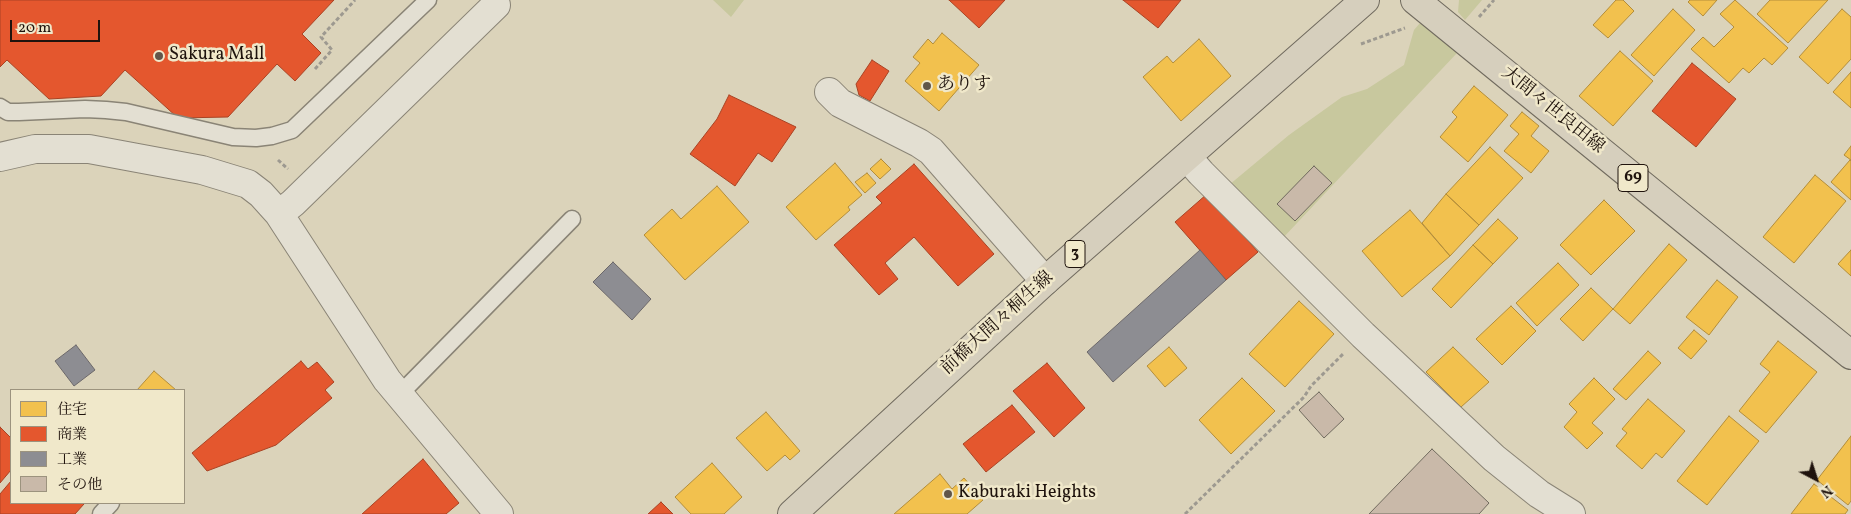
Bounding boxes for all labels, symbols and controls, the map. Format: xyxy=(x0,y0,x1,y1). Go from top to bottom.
scale bar xyxy=(12,10,102,42)
text: 20 m xyxy=(18,18,51,39)
place label: Sakura Mall xyxy=(169,45,264,67)
marker: Sakura Mall xyxy=(153,50,165,62)
street label: 大間々世良田線 xyxy=(1496,63,1608,159)
place label: ありす xyxy=(937,75,991,97)
marker: ありす xyxy=(921,80,933,92)
road number: 69 xyxy=(1618,164,1648,192)
road number: 3 xyxy=(1065,240,1085,268)
street label: 前橋大間々桐生線 xyxy=(937,268,1059,380)
legend xyxy=(10,389,185,504)
text: 住宅 xyxy=(57,400,87,421)
text: 商業 xyxy=(57,425,87,446)
text: 工業 xyxy=(57,450,87,471)
north arrow xyxy=(1791,454,1841,504)
text: その他 xyxy=(57,475,102,496)
text: N xyxy=(1816,480,1836,501)
place label: Kaburaki Heights xyxy=(958,483,1096,505)
marker: Kaburaki Heights xyxy=(942,488,954,500)

